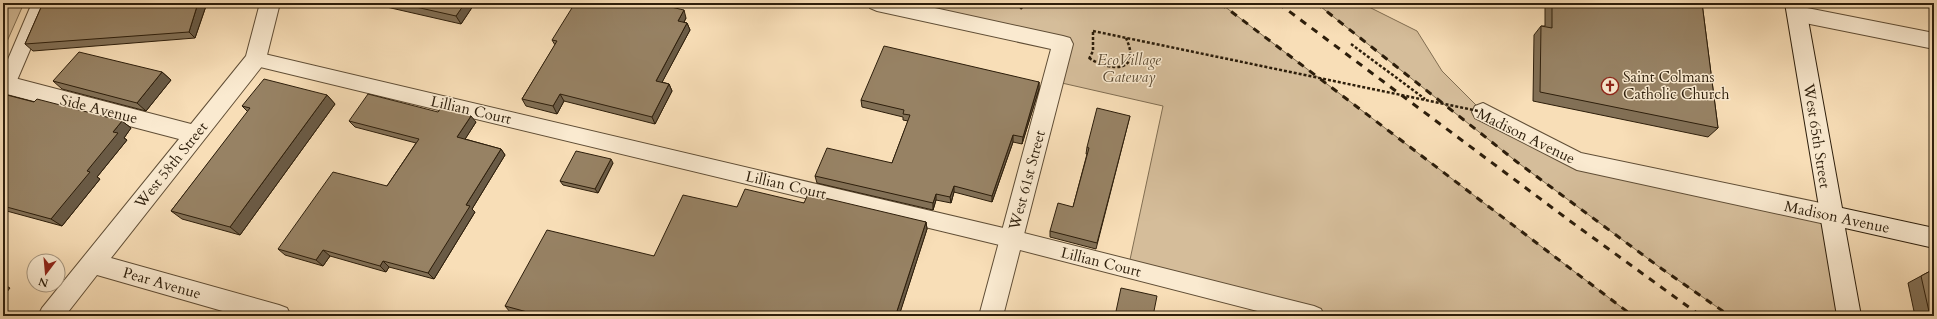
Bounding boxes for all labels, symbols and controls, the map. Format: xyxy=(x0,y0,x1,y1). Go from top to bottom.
park label: EcoVillage Gateway xyxy=(1097,50,1161,87)
place label: Saint Colmans Catholic Church xyxy=(1623,67,1730,104)
church icon: Saint Colmans Catholic Church xyxy=(1600,76,1620,96)
street label: West 65th Street xyxy=(1799,81,1835,190)
street label: Side Avenue xyxy=(58,90,140,128)
street label: Lillian Court xyxy=(429,91,514,129)
street label: Madison Avenue xyxy=(1473,104,1579,169)
street label: West 58th Street xyxy=(129,117,212,213)
street label: West 61st Street xyxy=(1004,128,1050,233)
street label: Lillian Court xyxy=(744,166,829,204)
street label: Madison Avenue xyxy=(1783,196,1892,238)
street label: Lillian Court xyxy=(1059,242,1144,282)
north arrow xyxy=(26,253,66,293)
street label: Pear Avenue xyxy=(121,262,204,304)
text: N xyxy=(36,273,50,291)

